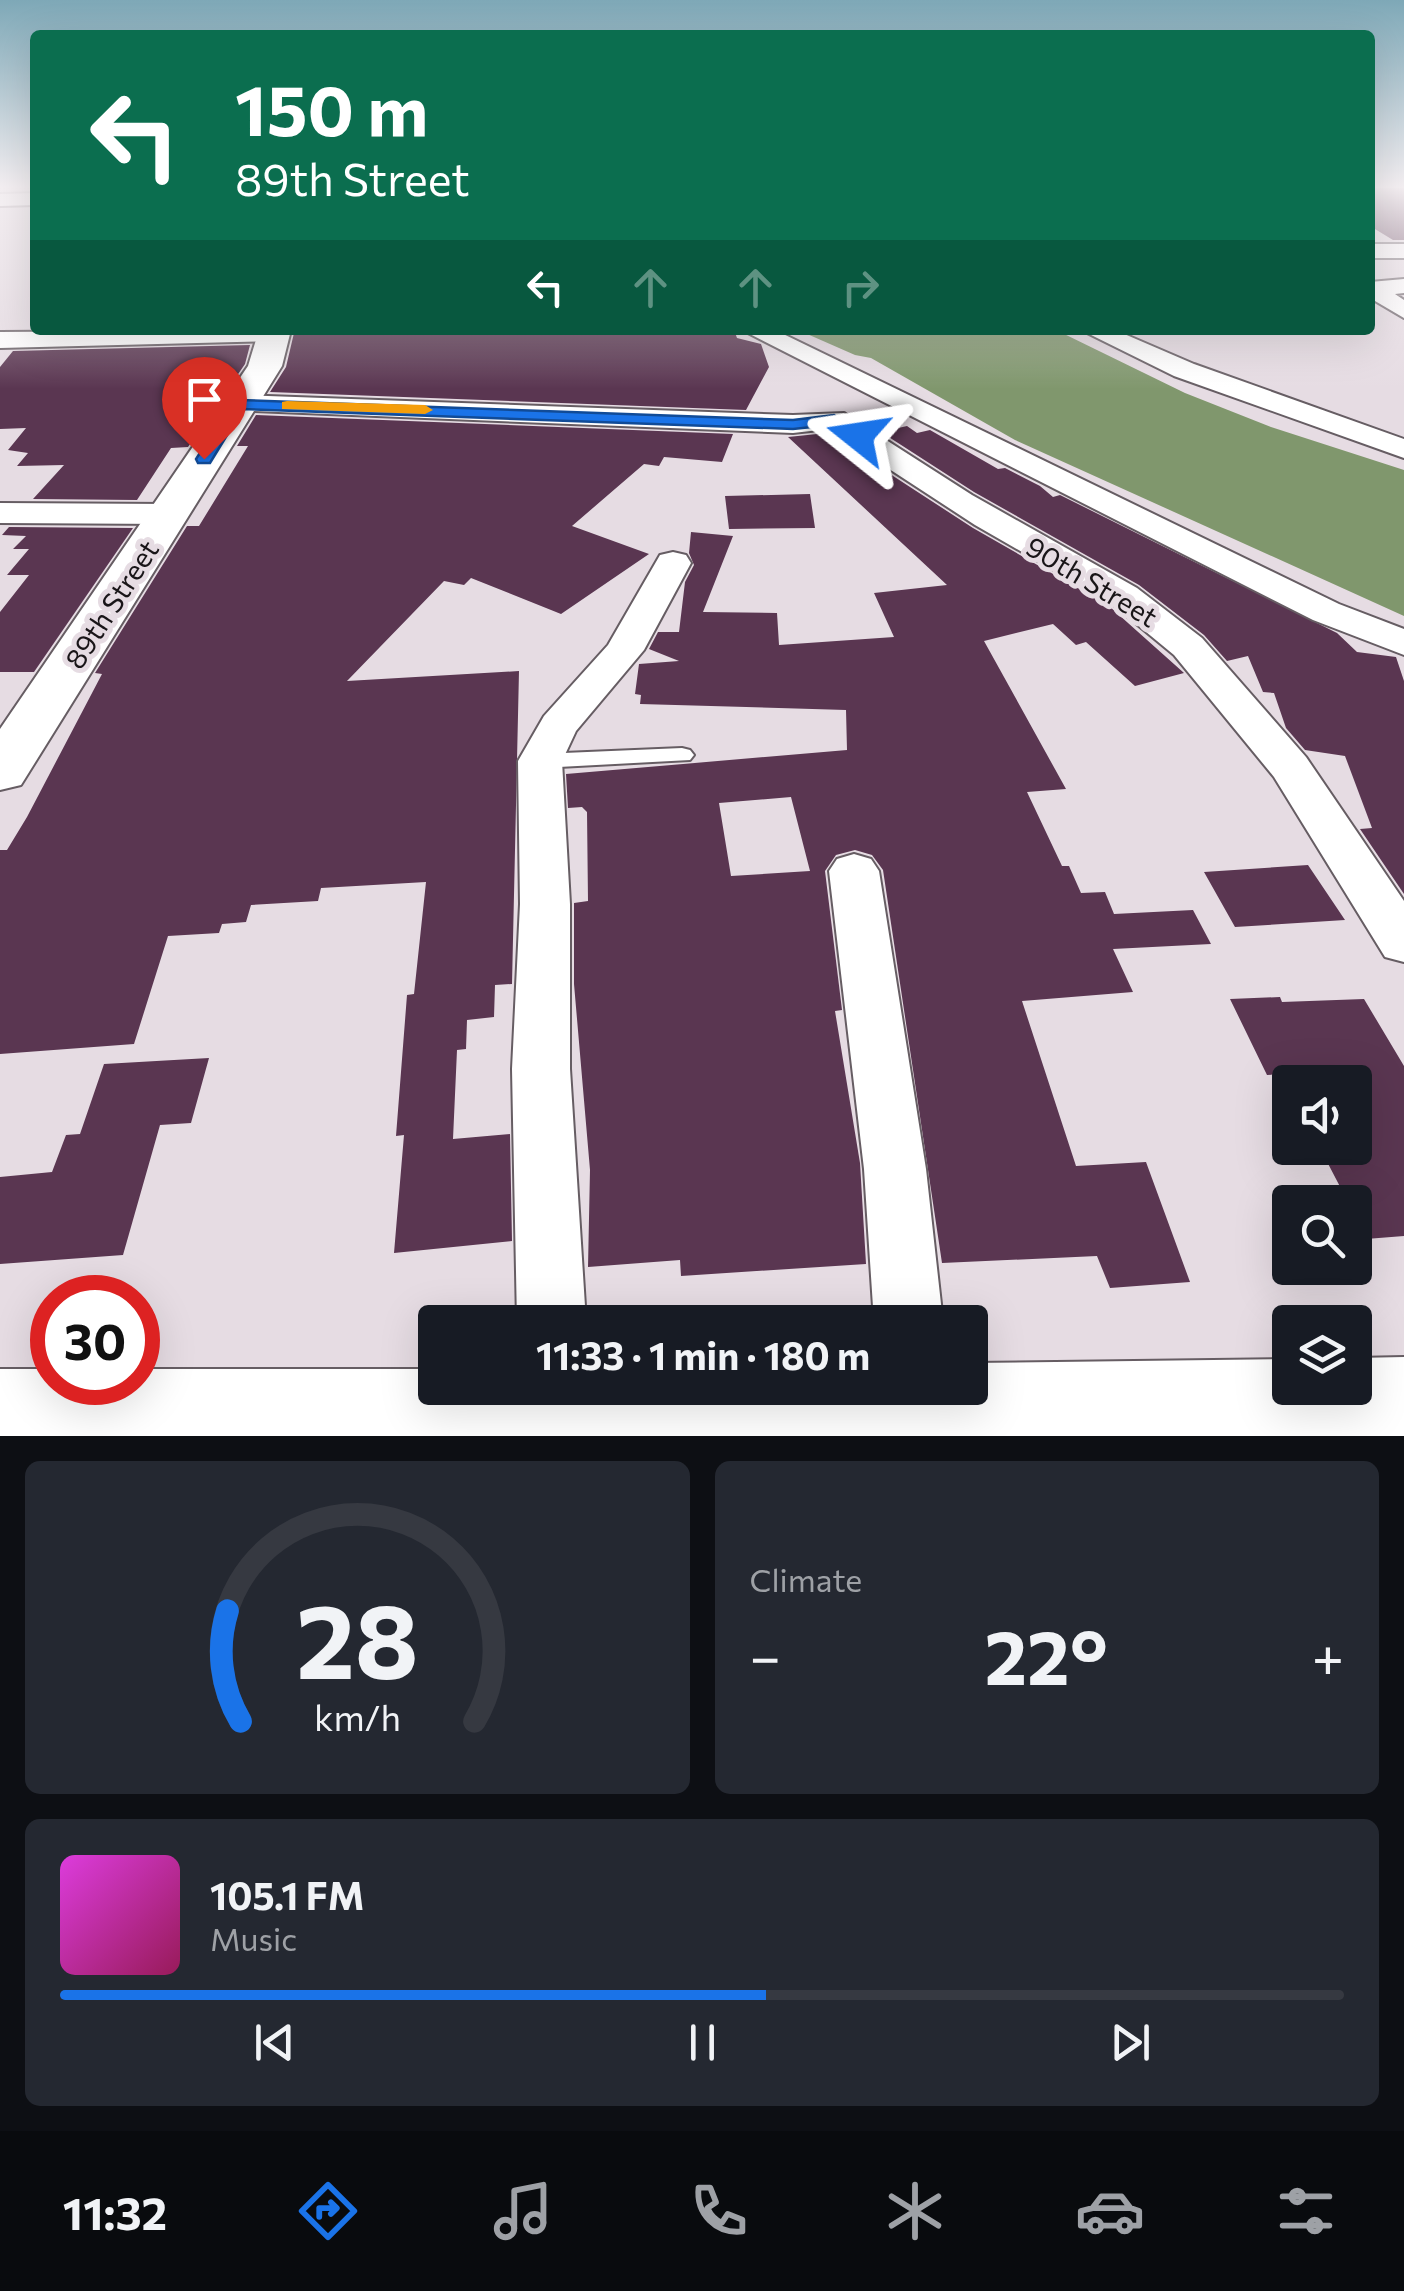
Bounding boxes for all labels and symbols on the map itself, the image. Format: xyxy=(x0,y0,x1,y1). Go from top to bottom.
pin xyxy=(162,357,247,460)
position arrow xyxy=(806,384,910,488)
street label: 90th Street xyxy=(1020,528,1164,634)
street label: 89th Street xyxy=(57,534,165,674)
speed limit sign: 30 xyxy=(30,1275,160,1405)

